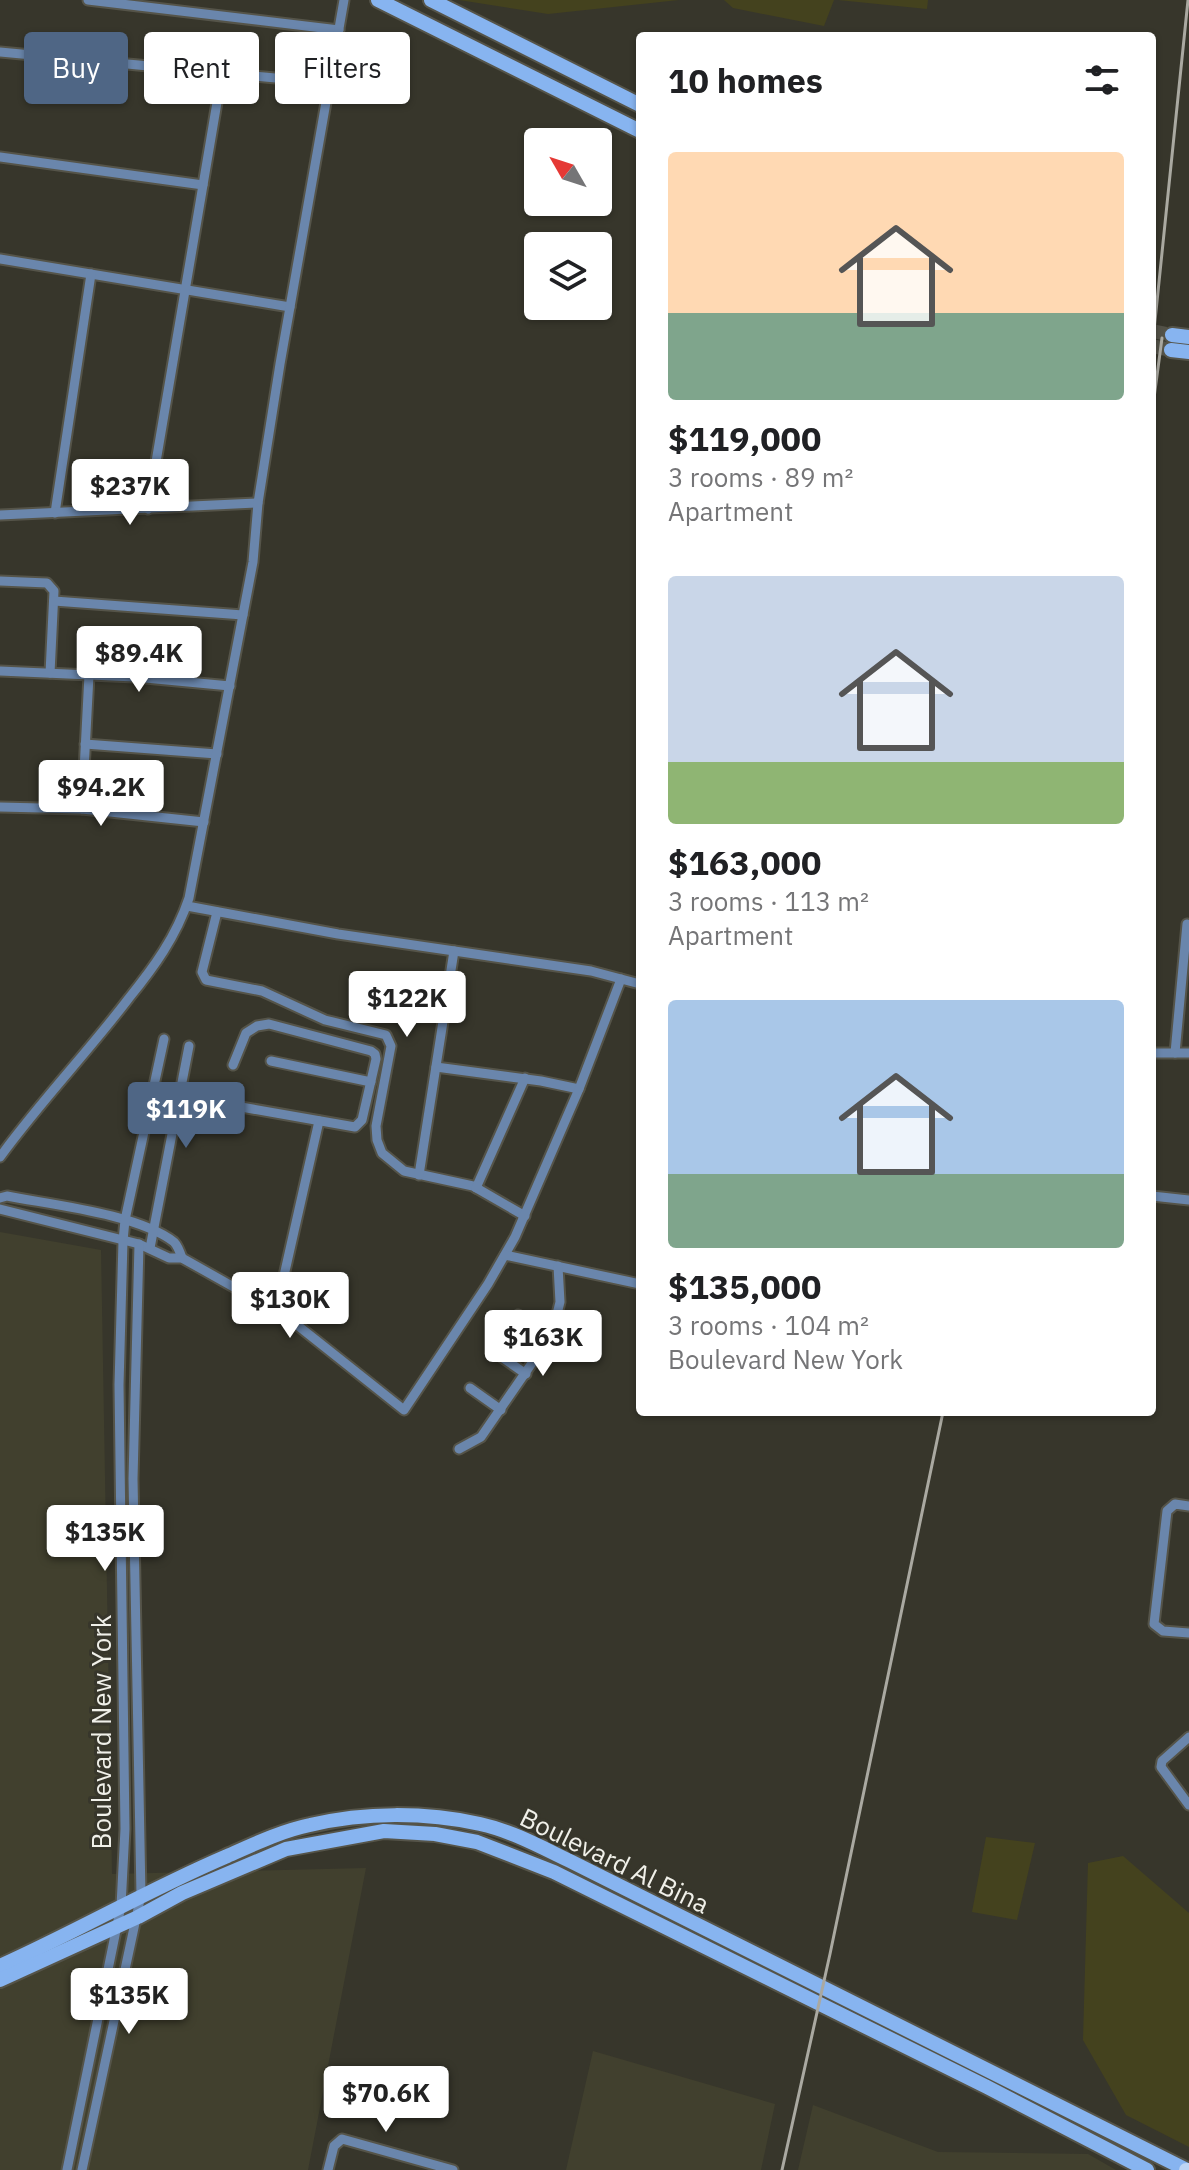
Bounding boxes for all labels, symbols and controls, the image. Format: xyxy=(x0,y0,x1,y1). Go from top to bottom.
chip: Buy xyxy=(24,32,128,104)
chip: Rent xyxy=(144,32,259,104)
chip: Filters xyxy=(275,32,410,104)
text: 10 homes xyxy=(668,58,823,102)
icon: filters xyxy=(1080,58,1124,102)
north arrow xyxy=(524,128,612,216)
map controls xyxy=(524,128,612,320)
icon: home xyxy=(824,204,968,348)
button: layers xyxy=(524,232,612,320)
text: $119,000 xyxy=(668,416,821,460)
pin: $237K xyxy=(74,459,186,527)
text: 3 rooms · 89 m² xyxy=(668,460,853,494)
text: $237K xyxy=(90,468,170,502)
text: Apartment xyxy=(668,494,793,528)
pin: $89.4K xyxy=(74,626,204,694)
icon: home xyxy=(824,628,968,772)
text: $89.4K xyxy=(95,635,183,669)
pin: $94.2K xyxy=(36,760,166,828)
text: $94.2K xyxy=(57,769,145,803)
text: $163,000 xyxy=(668,840,821,884)
text: 3 rooms · 113 m² xyxy=(668,884,869,918)
text: Apartment xyxy=(668,918,793,952)
pin: $122K xyxy=(351,971,463,1039)
text: $122K xyxy=(367,980,447,1014)
icon: home xyxy=(824,1052,968,1196)
pin: $119K xyxy=(130,1082,242,1150)
text: $119K xyxy=(146,1091,226,1125)
text: $135,000 xyxy=(668,1264,821,1308)
pin: $130K xyxy=(234,1272,346,1340)
text: $130K xyxy=(250,1281,330,1315)
text: 3 rooms · 104 m² xyxy=(668,1308,869,1342)
pin: $163K xyxy=(487,1310,599,1378)
text: $163K xyxy=(503,1319,583,1353)
text: Boulevard New York xyxy=(668,1342,903,1376)
pin: $135K xyxy=(49,1505,161,1573)
text: $135K xyxy=(65,1514,145,1548)
street label: Boulevard New York xyxy=(84,1614,118,1850)
street label: Boulevard Al Bina xyxy=(515,1799,715,1921)
pin: $135K xyxy=(73,1968,185,2036)
text: $135K xyxy=(89,1977,169,2011)
pin: $70.6K xyxy=(321,2066,451,2134)
text: $70.6K xyxy=(342,2075,430,2109)

